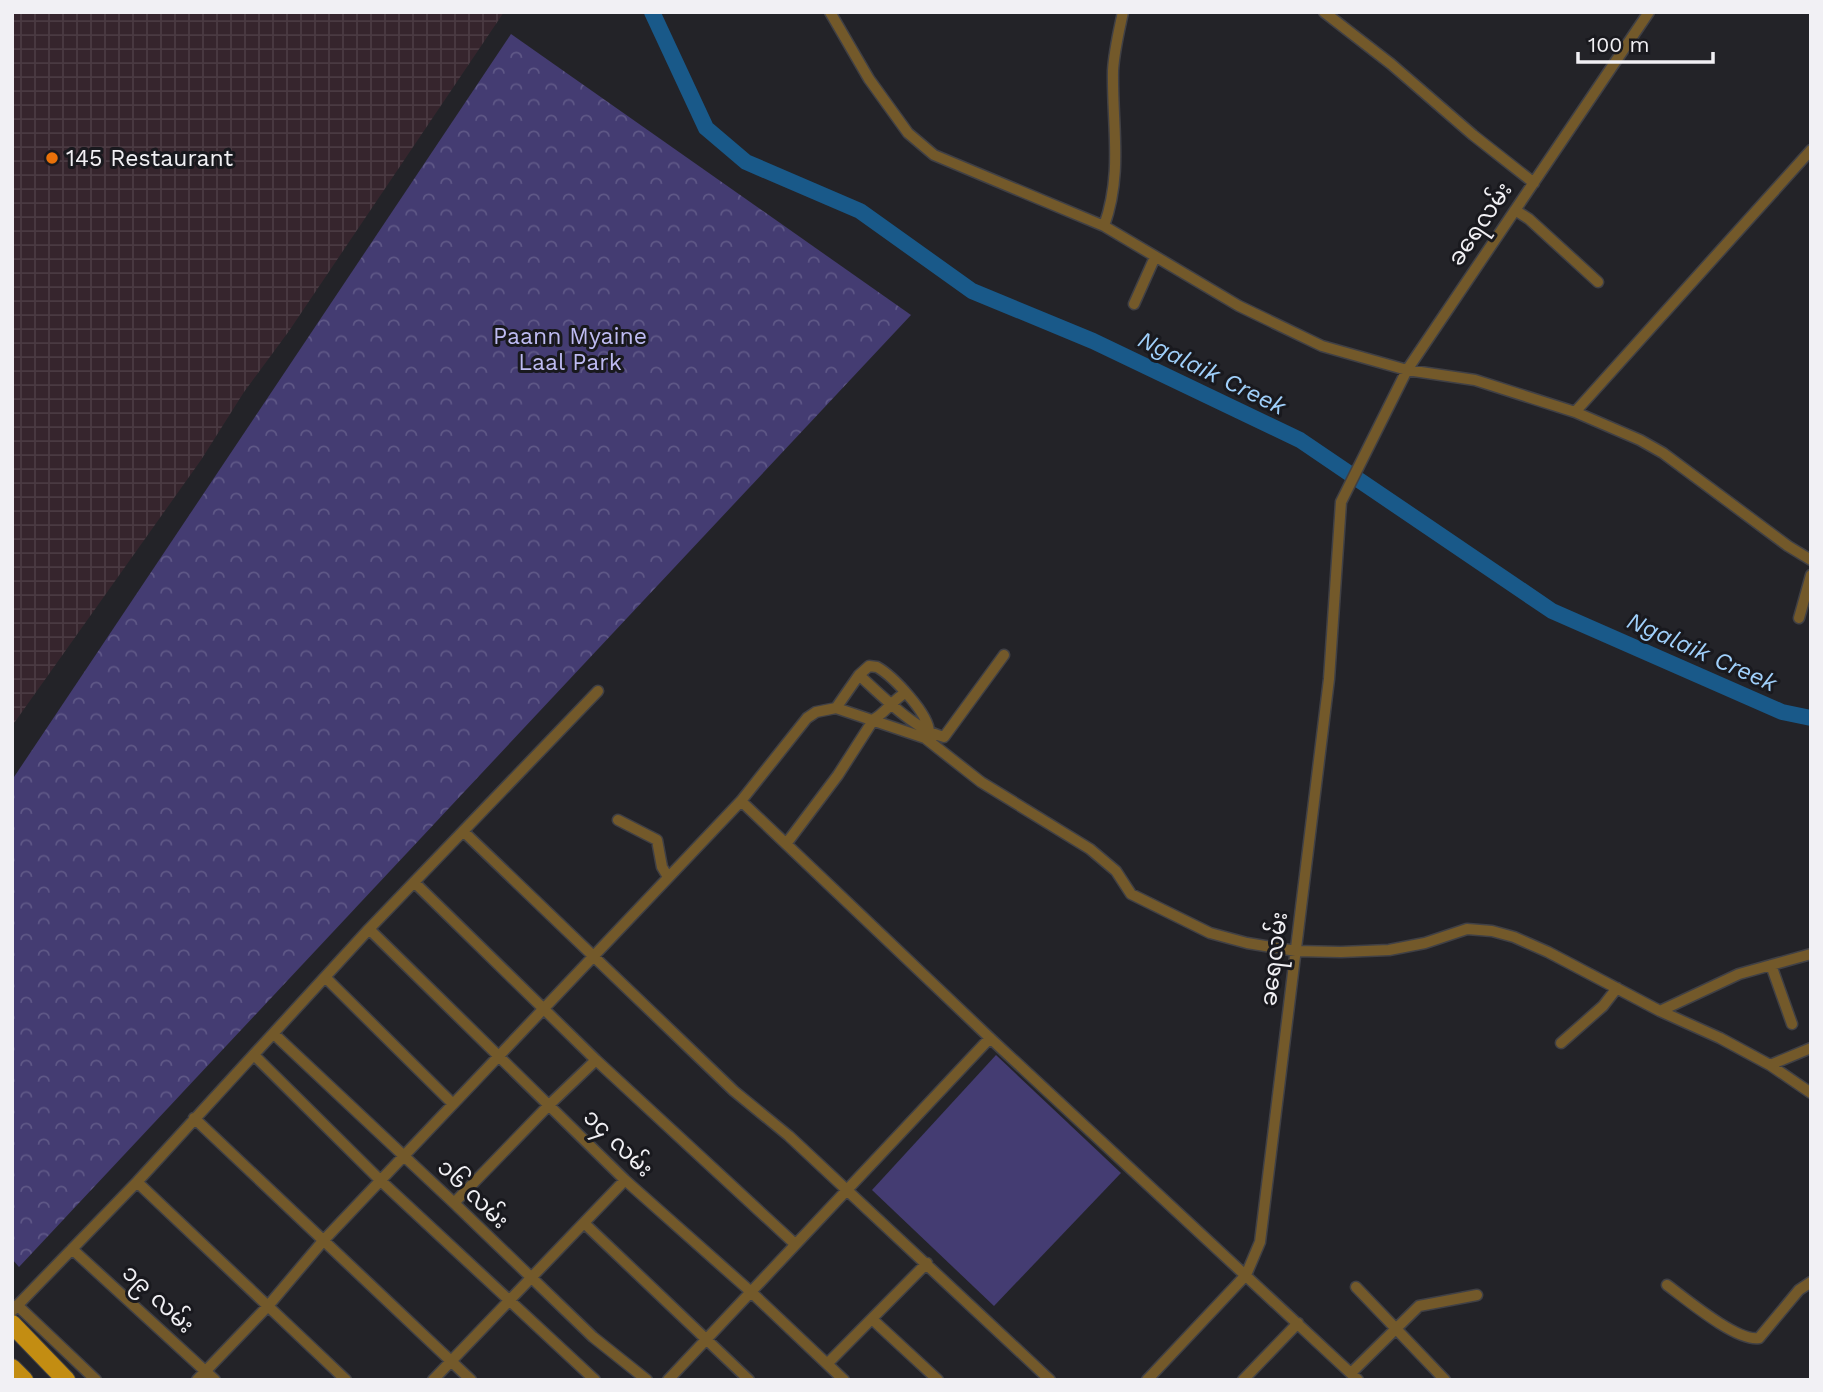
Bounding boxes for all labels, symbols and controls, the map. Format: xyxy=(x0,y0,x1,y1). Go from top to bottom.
scale bar xyxy=(1578,21,1713,65)
text: 100 m xyxy=(1588,32,1650,57)
place label: 145 Restaurant xyxy=(66,145,234,172)
marker: 145 Restaurant xyxy=(44,150,60,166)
street label: ခရေလမ်း xyxy=(1440,175,1522,274)
park label: Paann Myaine Laal Park xyxy=(493,323,647,376)
water label: Ngalaik Creek xyxy=(1134,325,1291,421)
water label: Ngalaik Creek xyxy=(1623,606,1782,698)
street label: ခရေလမ်း xyxy=(1252,910,1298,1008)
street label: ၁၄ လမ်း xyxy=(574,1101,660,1186)
street label: ၁၆ လမ်း xyxy=(432,1152,516,1234)
street label: ၁၉ လမ်း xyxy=(113,1257,201,1343)

